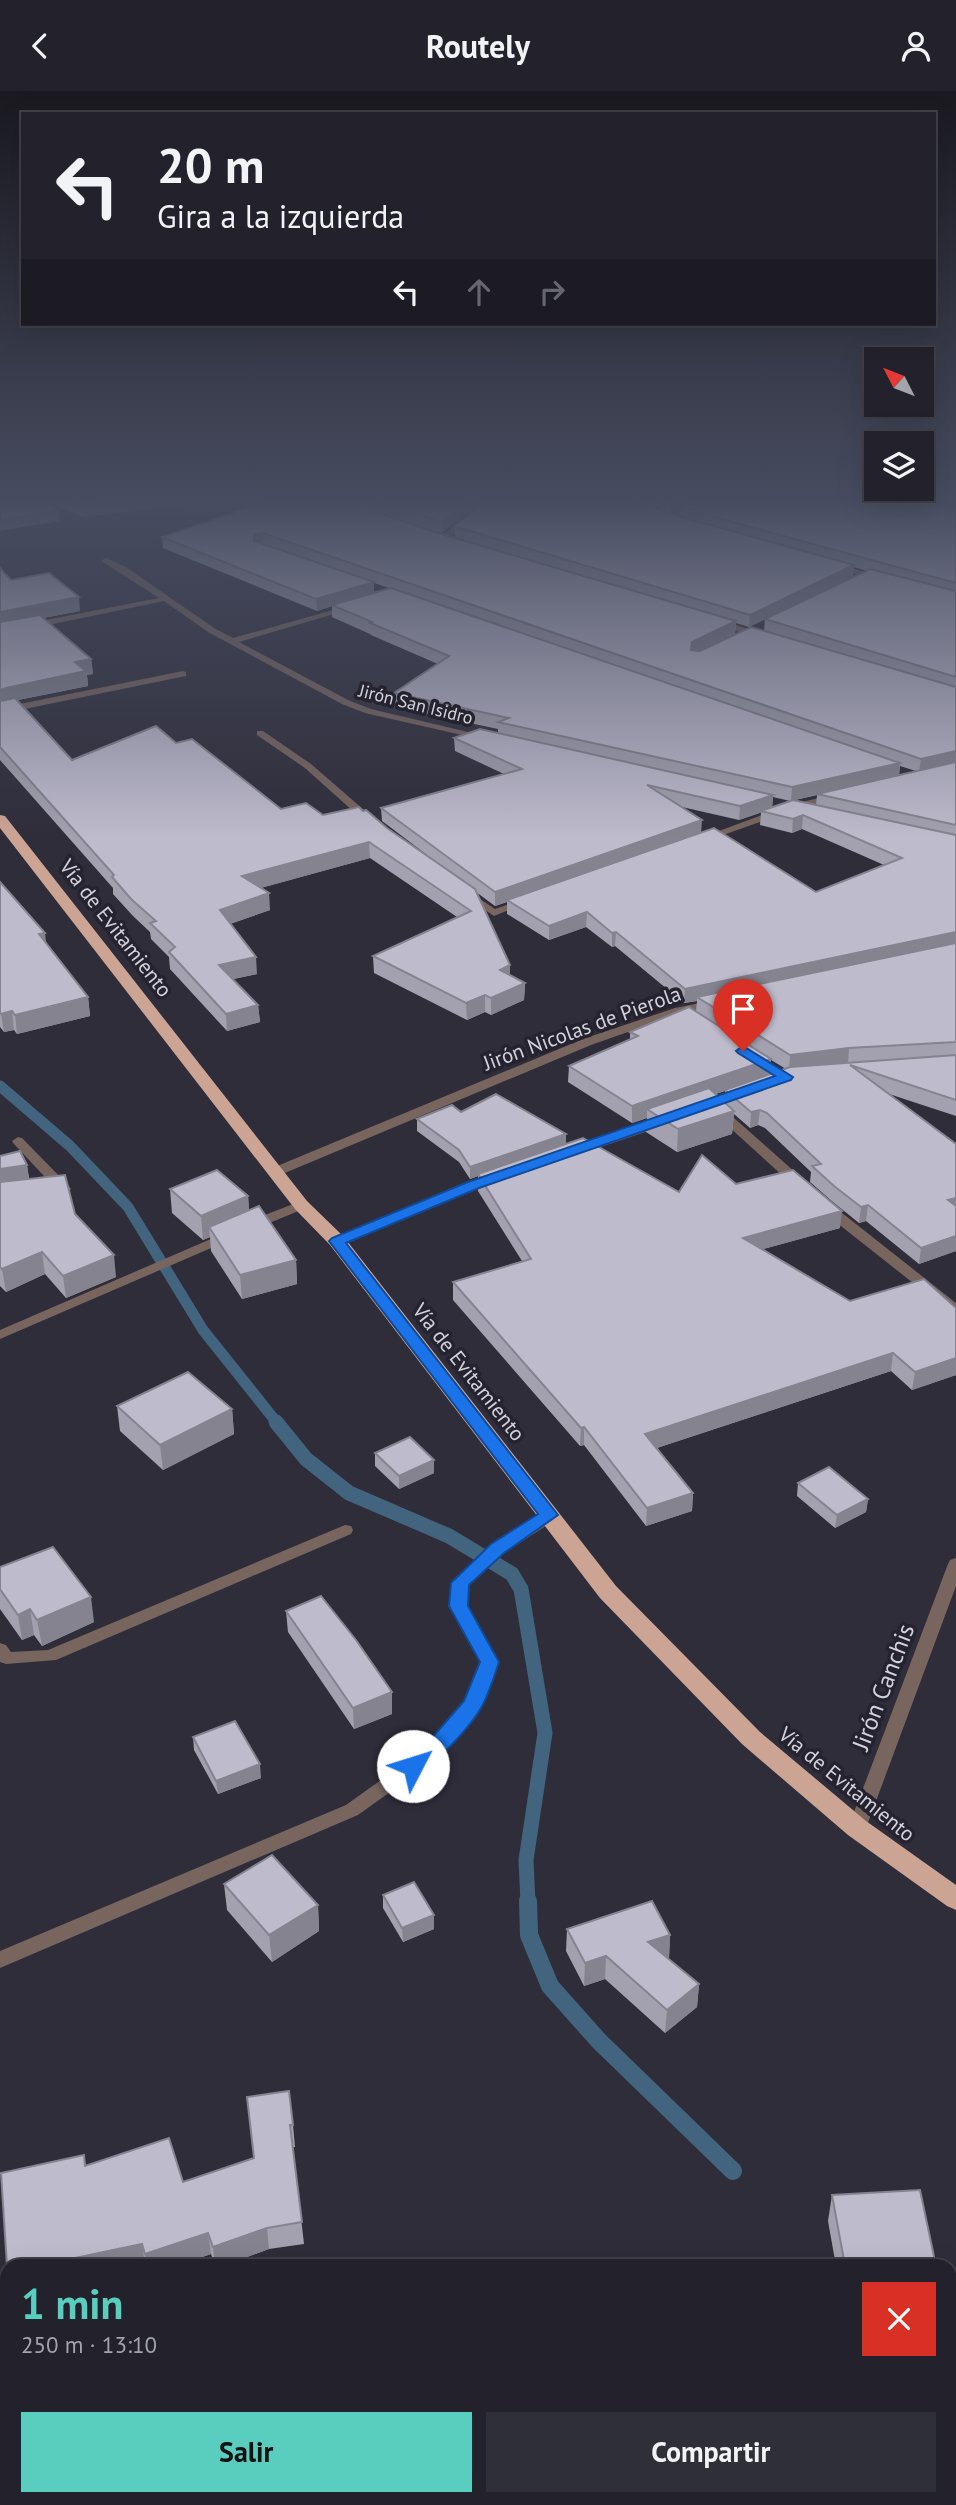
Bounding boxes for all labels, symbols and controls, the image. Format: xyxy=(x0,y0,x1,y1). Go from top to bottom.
text: Routely xyxy=(426,25,530,67)
icon: back xyxy=(21,27,59,65)
icon: person xyxy=(897,27,935,65)
text: 20 m xyxy=(157,133,264,197)
icon: left xyxy=(42,140,133,231)
text: Gira a la izquierda xyxy=(157,195,404,237)
icon: left xyxy=(387,273,425,311)
icon: ahead xyxy=(460,273,498,311)
icon: right xyxy=(533,273,571,311)
north arrow xyxy=(864,347,934,417)
map controls xyxy=(864,347,934,501)
button: layers xyxy=(864,431,934,501)
street label: Jirón San Isidro xyxy=(356,678,475,729)
street label: Vía de Evitamiento xyxy=(53,853,178,1002)
pin xyxy=(713,979,773,1051)
street label: Jirón Nicolas de Pierola xyxy=(478,980,685,1077)
icon: arrive xyxy=(724,990,762,1028)
street label: Vía de Evitamiento xyxy=(406,1297,531,1446)
street label: Jirón Canchis xyxy=(844,1619,921,1755)
street label: Vía de Evitamiento xyxy=(773,1720,921,1847)
position arrow xyxy=(376,1729,450,1803)
text: 1 min xyxy=(21,2276,123,2331)
button: close xyxy=(862,2282,936,2356)
text: 250 m · 13:10 xyxy=(21,2330,157,2359)
button: Salir xyxy=(21,2412,472,2492)
button: Compartir xyxy=(486,2412,936,2492)

